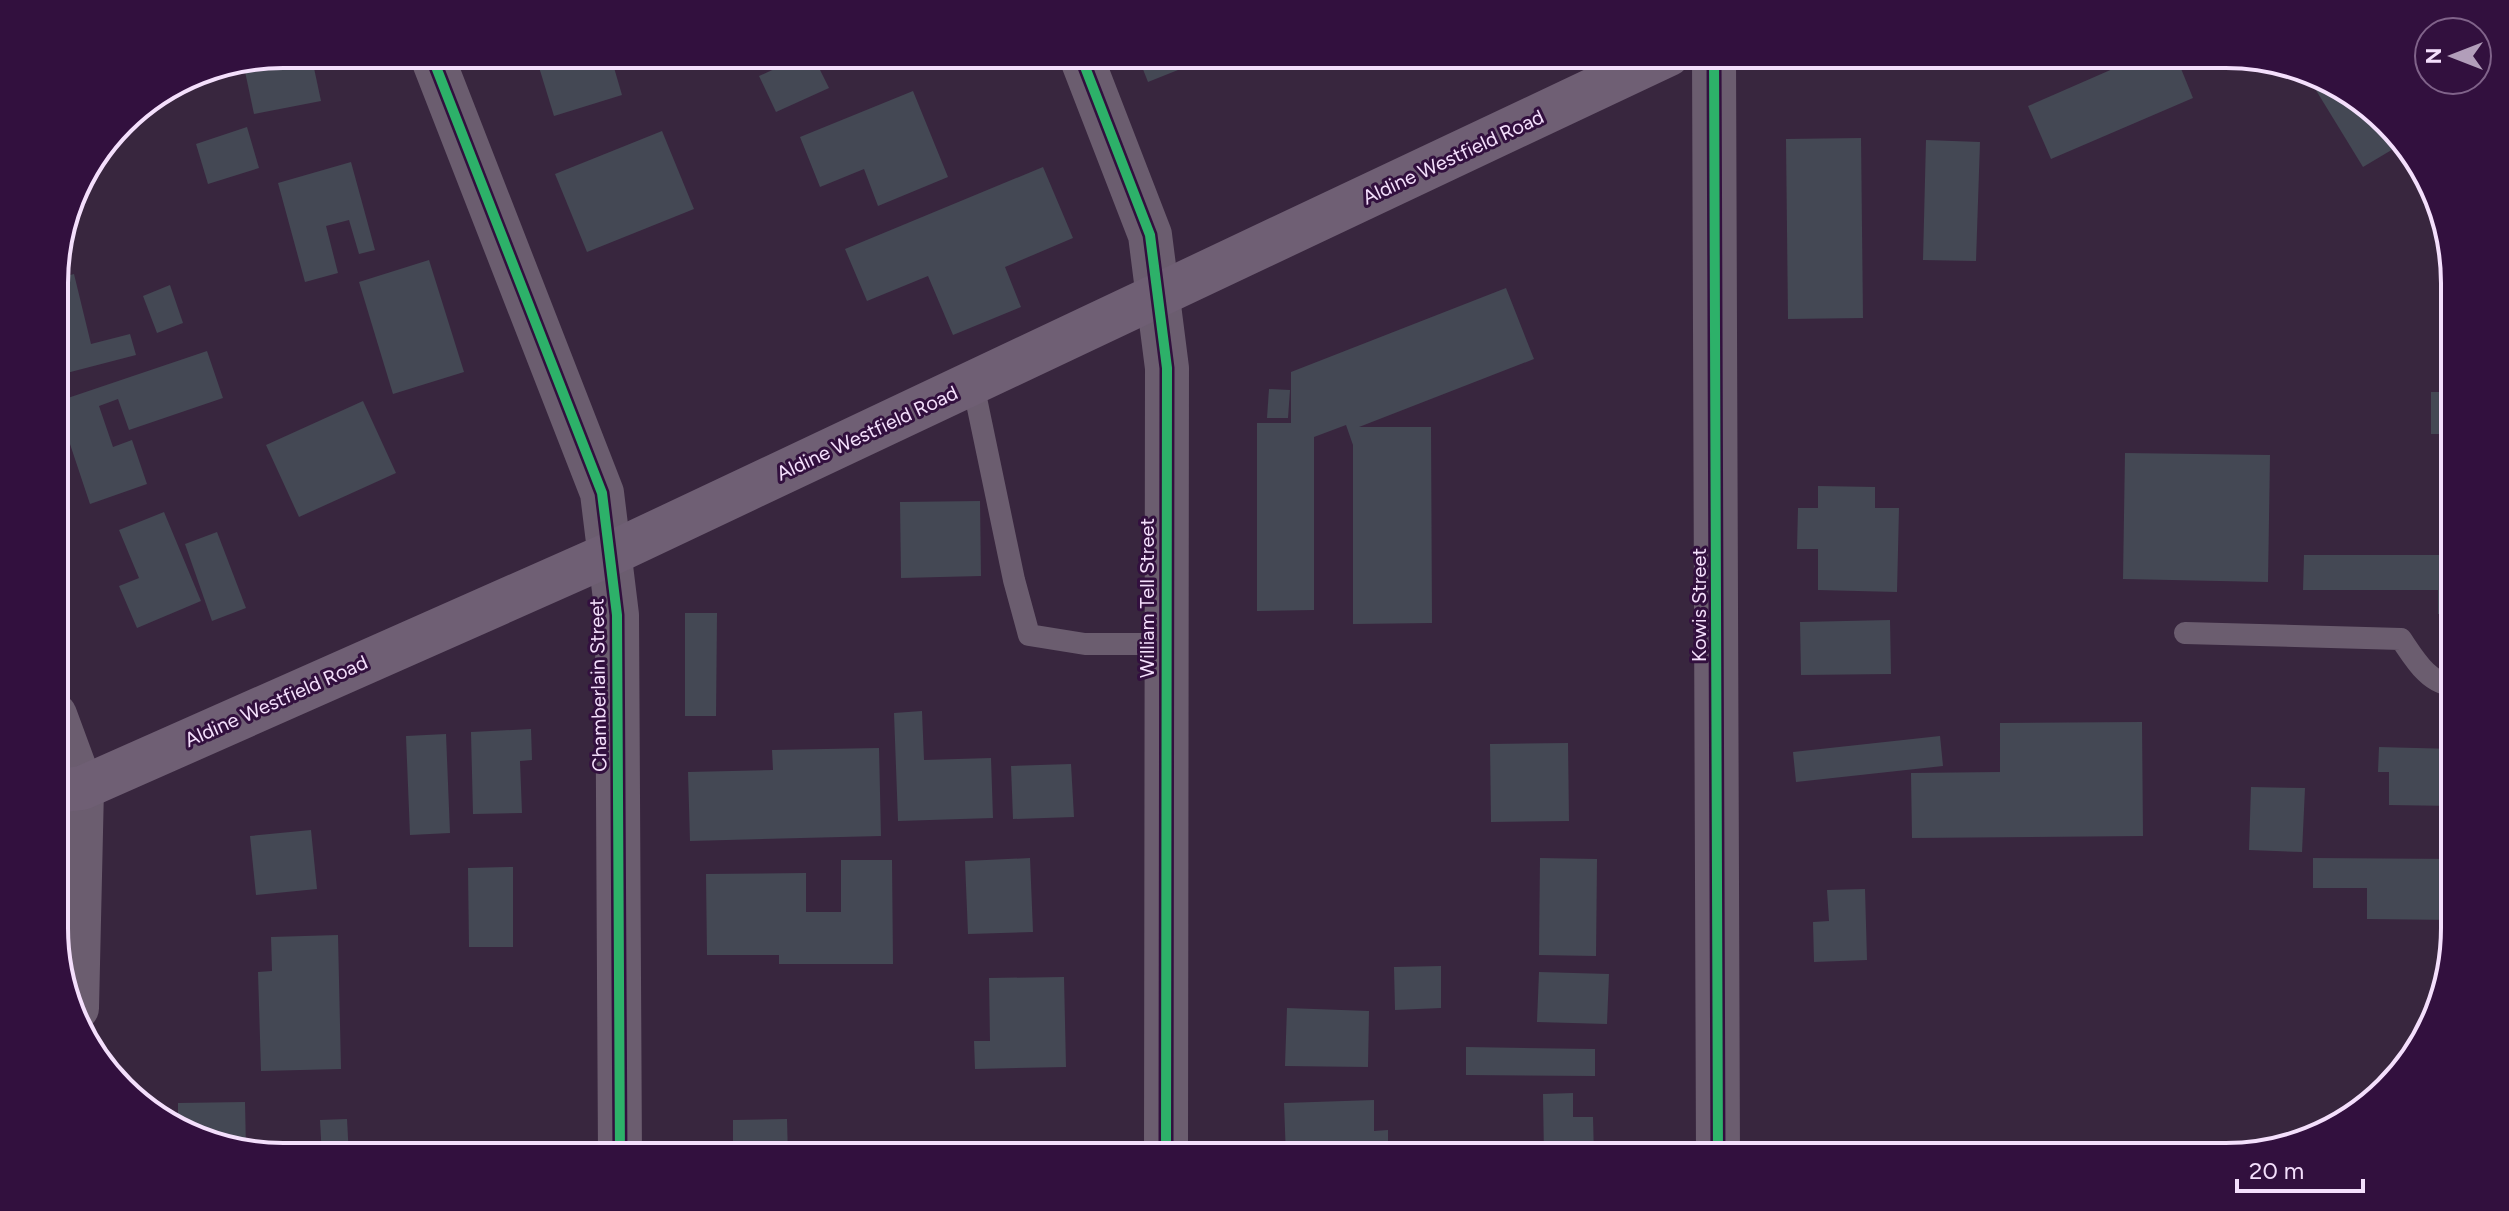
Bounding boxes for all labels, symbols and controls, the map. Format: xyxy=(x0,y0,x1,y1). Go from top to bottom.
north arrow xyxy=(2413,16,2493,96)
text: N xyxy=(2420,47,2447,65)
street label: Aldine Westfield Road xyxy=(1358,104,1548,210)
street label: Aldine Westfield Road xyxy=(772,380,962,486)
street label: William Tell Street xyxy=(1135,518,1159,678)
street label: Kowis Street xyxy=(1687,548,1711,662)
street label: Chamberlain Street xyxy=(584,598,612,772)
street label: Aldine Westfield Road xyxy=(181,650,371,752)
scale bar xyxy=(2237,1143,2363,1193)
text: 20 m xyxy=(2249,1156,2304,1185)

